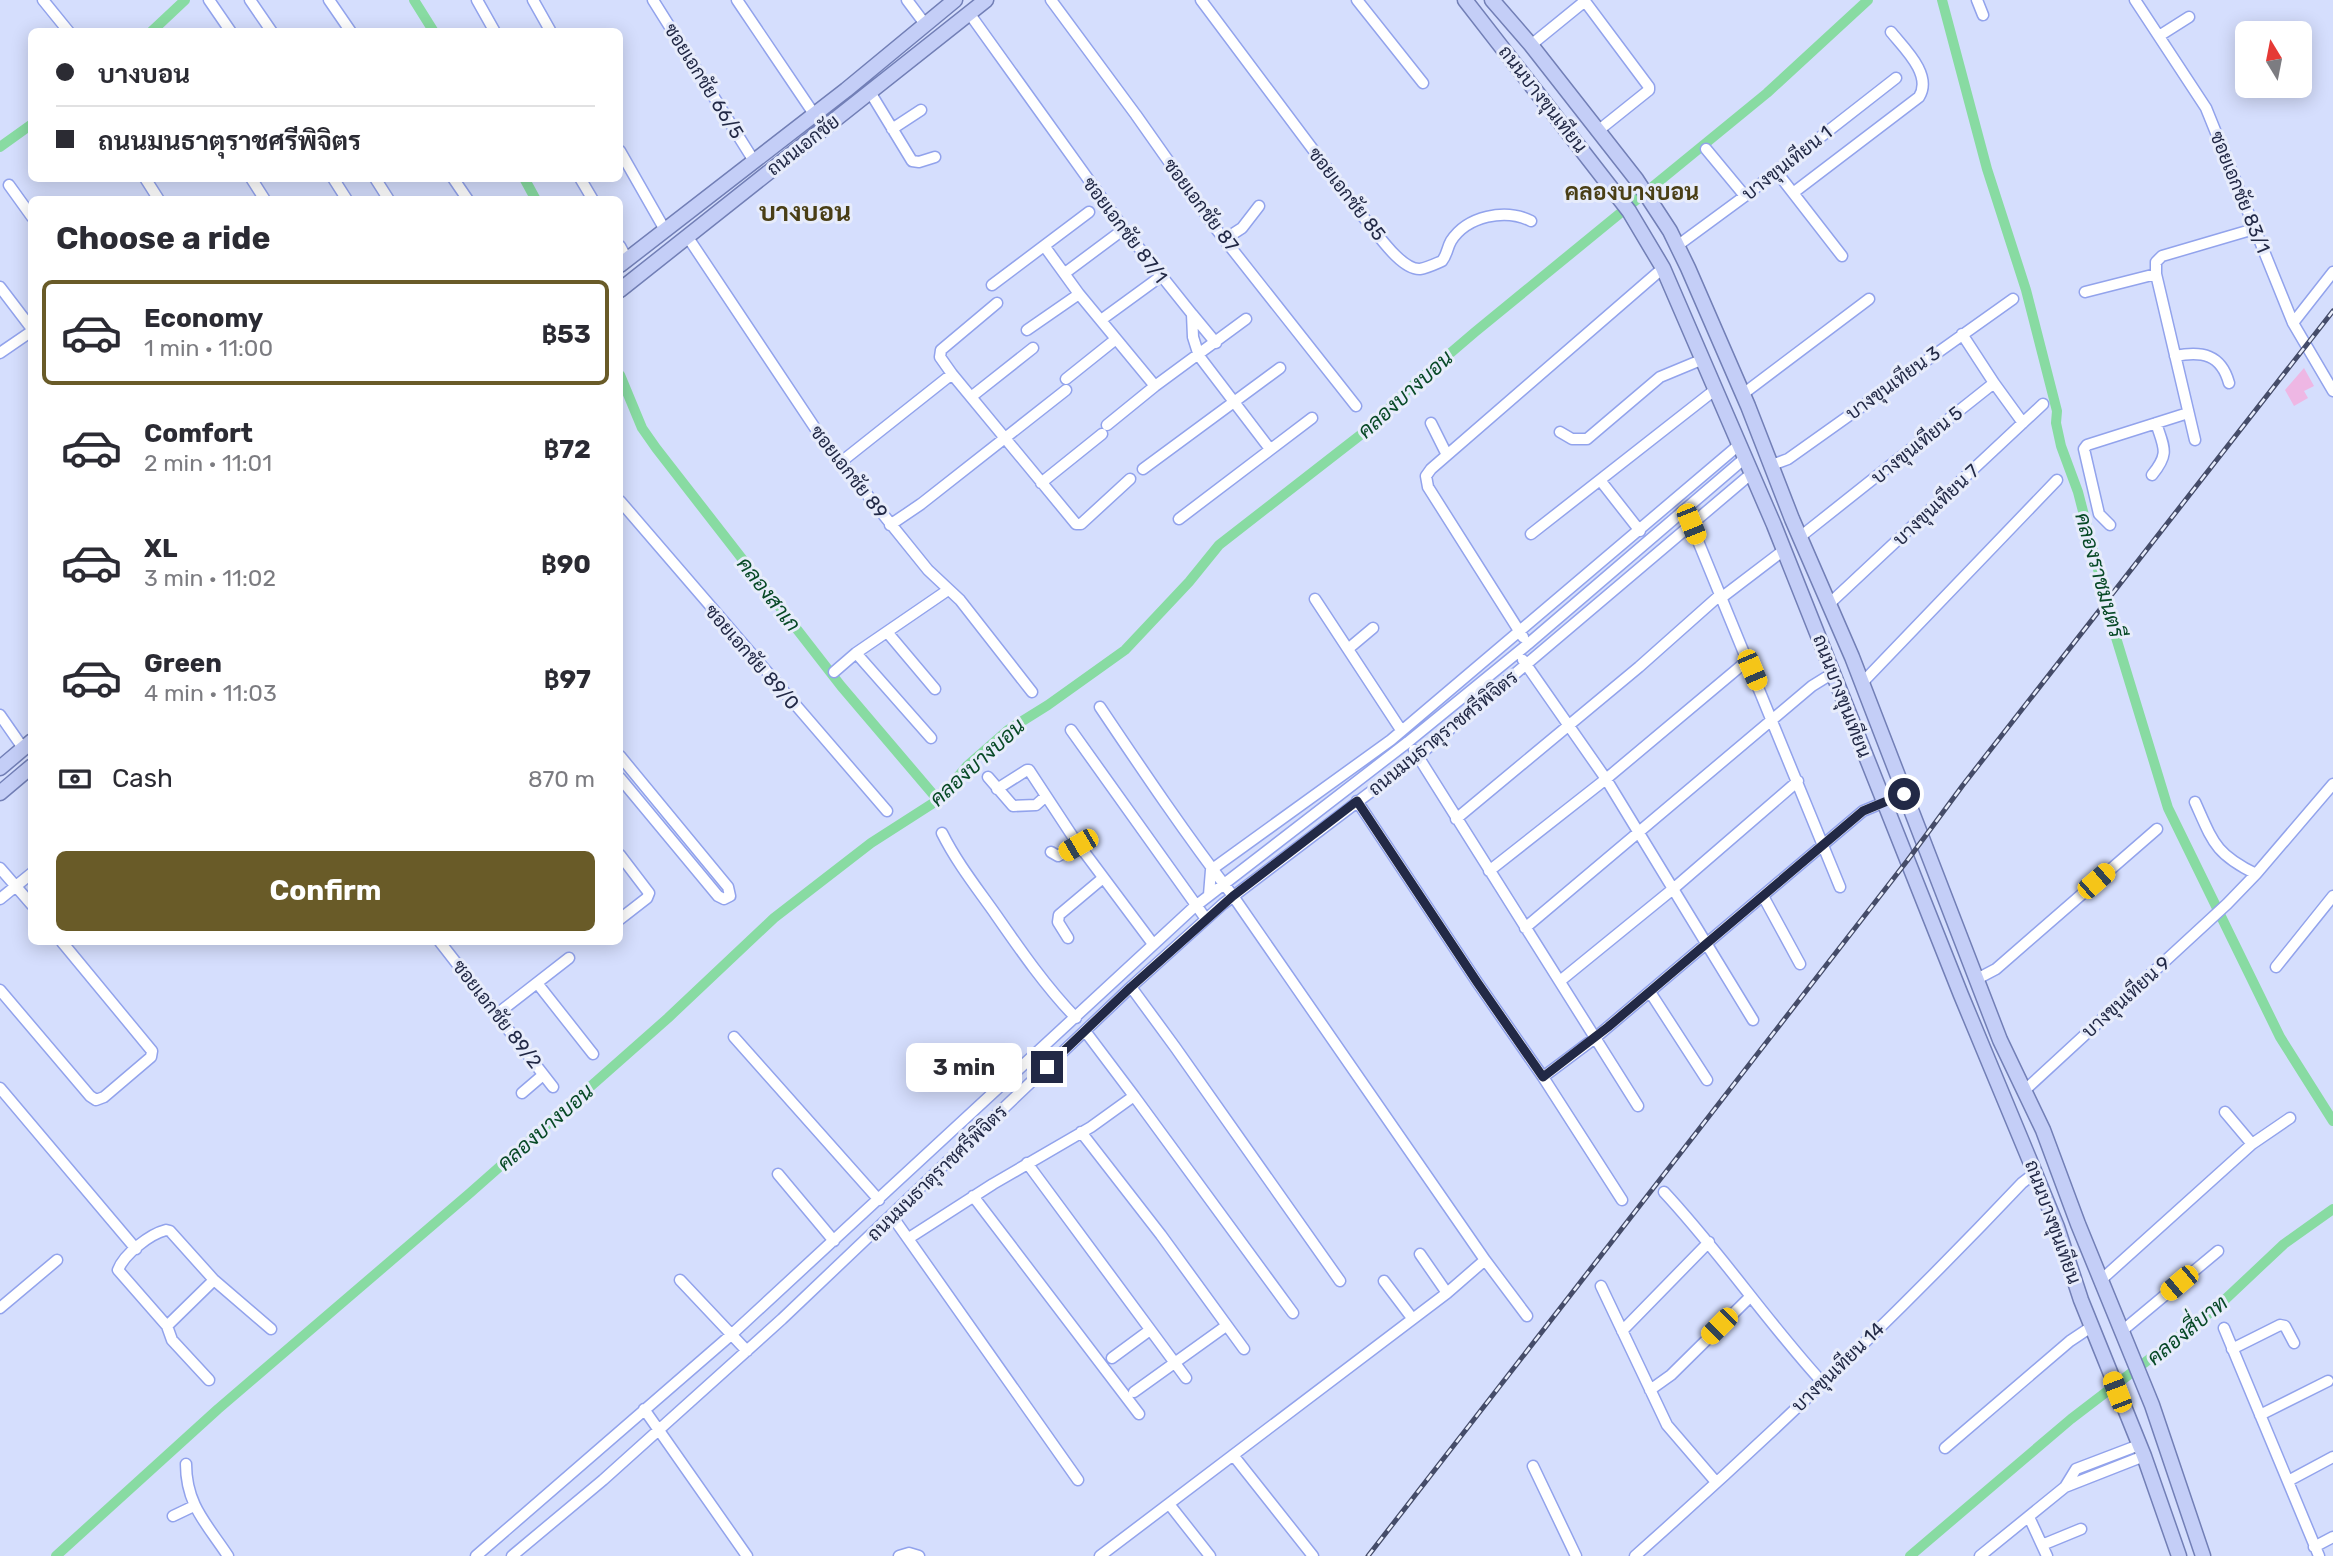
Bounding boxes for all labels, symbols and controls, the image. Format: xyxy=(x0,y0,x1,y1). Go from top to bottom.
street label: ซอยเอกชัย 66/5 xyxy=(659,19,749,143)
north arrow xyxy=(2235,21,2312,98)
map controls xyxy=(2235,21,2312,98)
street label: ถนนบางขุนเทียน xyxy=(1493,40,1593,158)
text: บางบอน xyxy=(98,59,190,90)
street label: ถนนเอกชัย xyxy=(762,110,844,180)
street label: บางขุนเทียน 1 xyxy=(1737,120,1837,206)
text: ถนนมนธาตุราชศรีพิจิตร xyxy=(98,126,361,157)
street label: ซอยเอกชัย 83/1 xyxy=(2205,128,2275,256)
street label: ซอยเอกชัย 85 xyxy=(1303,143,1391,245)
street label: ซอยเอกชัย 87 xyxy=(1159,154,1244,256)
street label: ซอยเอกชัย 87/1 xyxy=(1078,173,1172,287)
district label: คลองบางบอน xyxy=(1565,178,1699,206)
district label: บางบอน xyxy=(759,197,851,228)
text: Choose a ride xyxy=(56,219,270,257)
icon: car xyxy=(60,301,123,364)
text: Economy xyxy=(144,303,263,334)
text: ฿53 xyxy=(541,319,591,350)
text: 1 min · 11:00 xyxy=(144,334,273,362)
street label: บางขุนเทียน 3 xyxy=(1841,340,1945,426)
water label: คลองบางบอน xyxy=(1352,344,1458,443)
street label: บางขุนเทียน 5 xyxy=(1866,400,1968,490)
icon: car xyxy=(60,416,123,479)
text: Comfort xyxy=(144,418,253,449)
street label: ซอยเอกชัย 89 xyxy=(805,421,893,523)
text: ฿72 xyxy=(544,434,591,465)
text: 2 min · 11:01 xyxy=(144,449,272,477)
street label: บางขุนเทียน 7 xyxy=(1888,458,1985,551)
car xyxy=(1674,501,1709,547)
water label: คลองราชมนตรี xyxy=(2070,510,2130,642)
icon: car xyxy=(60,531,123,594)
text: XL xyxy=(144,533,177,564)
text: ฿90 xyxy=(541,549,591,580)
water label: คลองสาเก xyxy=(732,552,806,636)
text: 3 min · 11:02 xyxy=(144,564,276,592)
street label: ซอยเอกชัย 89/0 xyxy=(700,600,804,714)
street label: ถนนบางขุนเทียน xyxy=(1807,631,1877,761)
icon: car xyxy=(60,646,123,709)
car xyxy=(1735,647,1770,693)
text: Green xyxy=(144,648,222,679)
text: ฿97 xyxy=(544,664,591,695)
street label: ถนนมนธาตุราชศรีพิจิตร xyxy=(1363,665,1523,801)
text: 4 min · 11:03 xyxy=(144,679,277,707)
water label: คลองบางบอน xyxy=(924,712,1030,811)
icon: cash xyxy=(56,760,94,798)
text: Cash xyxy=(112,763,173,794)
text: 870 m xyxy=(528,765,595,793)
route start xyxy=(1888,778,1920,810)
car xyxy=(1055,825,1102,865)
button: Confirm xyxy=(56,851,595,931)
car xyxy=(2074,859,2119,903)
street label: บางขุนเทียน 9 xyxy=(2076,951,2176,1043)
street label: ซอยเอกชัย 89/2 xyxy=(448,955,546,1073)
callout: 3 min xyxy=(907,1042,1023,1092)
route end xyxy=(1031,1051,1063,1083)
text: 3 min xyxy=(933,1053,995,1081)
water label: คลองบางบอน xyxy=(492,1078,599,1176)
street label: ถนนมนธาตุราชศรีพิจิตร xyxy=(862,1100,1012,1246)
street label: ถนนบางขุนเทียน xyxy=(2019,1157,2087,1287)
car xyxy=(2157,1261,2202,1305)
water label: คลองสี่บาท xyxy=(2137,1284,2232,1370)
car xyxy=(1697,1304,1742,1348)
street label: บางขุนเทียน 14 xyxy=(1786,1316,1890,1417)
car xyxy=(2100,1369,2135,1415)

